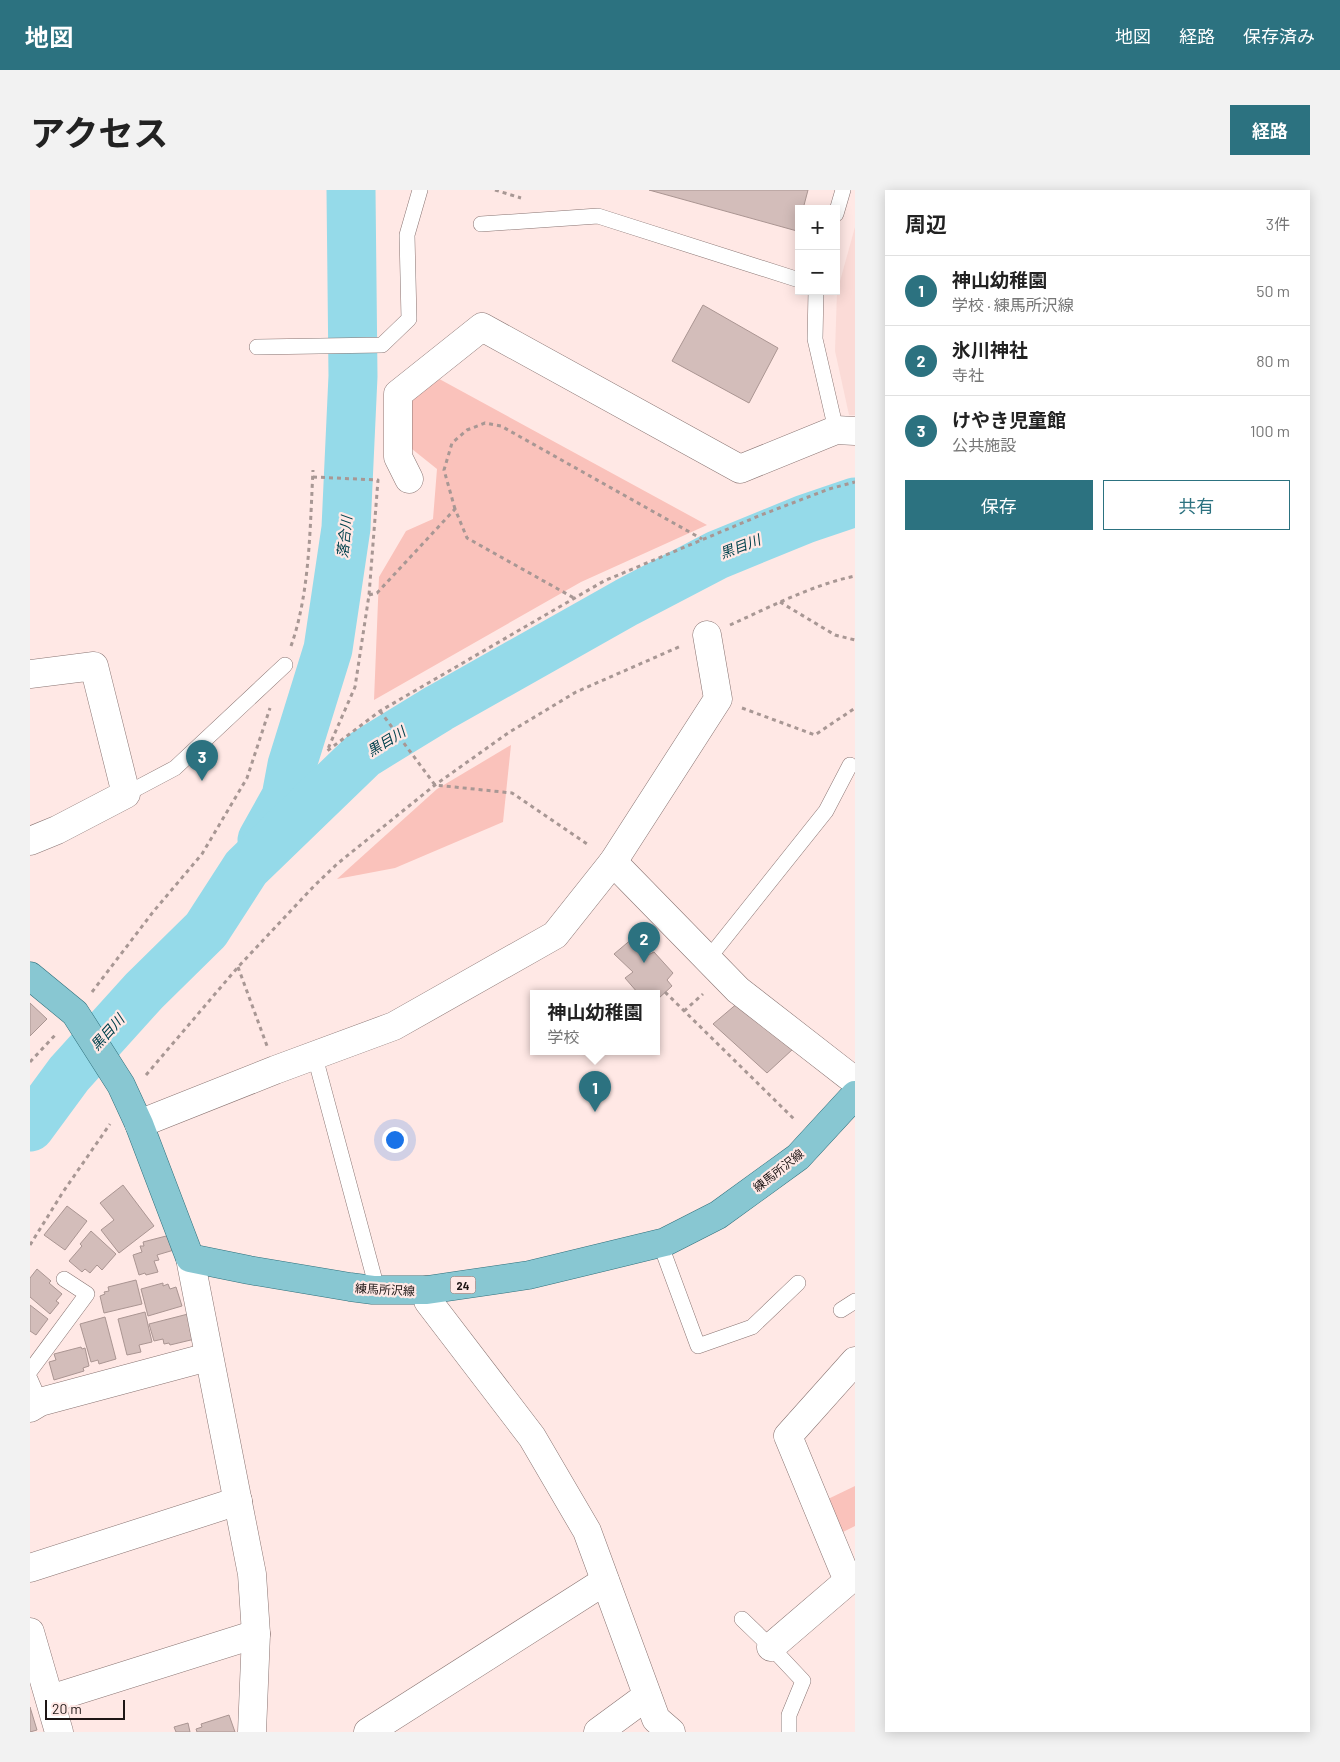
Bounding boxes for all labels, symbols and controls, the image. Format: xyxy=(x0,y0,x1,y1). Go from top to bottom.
text: 地図 xyxy=(25,22,73,51)
text: 地図 xyxy=(1115,25,1151,47)
text: 経路 xyxy=(1179,25,1215,47)
text: 保存済み xyxy=(1243,25,1315,47)
button: 経路 xyxy=(1230,105,1310,155)
text: アクセス xyxy=(30,111,168,153)
map controls xyxy=(795,205,840,295)
button: + xyxy=(795,205,840,250)
text: 周辺 xyxy=(905,211,947,236)
text: 3件 xyxy=(1266,214,1290,233)
button: − xyxy=(795,250,840,295)
text: 神山幼稚園 xyxy=(952,268,1047,291)
text: 1 xyxy=(918,281,924,300)
text: 50 m xyxy=(1256,281,1290,300)
text: 学校 · 練馬所沢線 xyxy=(952,295,1074,314)
text: 氷川神社 xyxy=(952,338,1028,361)
text: 2 xyxy=(917,351,925,370)
text: 80 m xyxy=(1256,351,1290,370)
text: 寺社 xyxy=(952,365,984,384)
text: けやき児童館 xyxy=(952,408,1066,431)
text: 3 xyxy=(917,421,925,440)
text: 100 m xyxy=(1250,421,1290,440)
text: 公共施設 xyxy=(952,435,1016,454)
button: 保存 xyxy=(905,480,1093,530)
button: 共有 xyxy=(1103,480,1290,530)
water label: 落合川 xyxy=(333,513,355,559)
water label: 黒目川 xyxy=(717,530,765,561)
water label: 黒目川 xyxy=(364,722,410,759)
pin: 3 xyxy=(186,740,218,781)
pin: 2 xyxy=(628,922,660,963)
popup xyxy=(530,990,660,1055)
text: 神山幼稚園 xyxy=(547,1000,643,1023)
water label: 黒目川 xyxy=(87,1009,129,1053)
text: 学校 xyxy=(547,1027,580,1046)
pin: 1 xyxy=(579,1071,611,1112)
your location xyxy=(382,1127,408,1153)
street label: 練馬所沢線 xyxy=(750,1146,806,1194)
road number: 24 xyxy=(450,1276,476,1294)
street label: 練馬所沢線 xyxy=(355,1280,415,1298)
scale bar xyxy=(45,1697,125,1720)
text: 20 m xyxy=(52,1700,82,1717)

